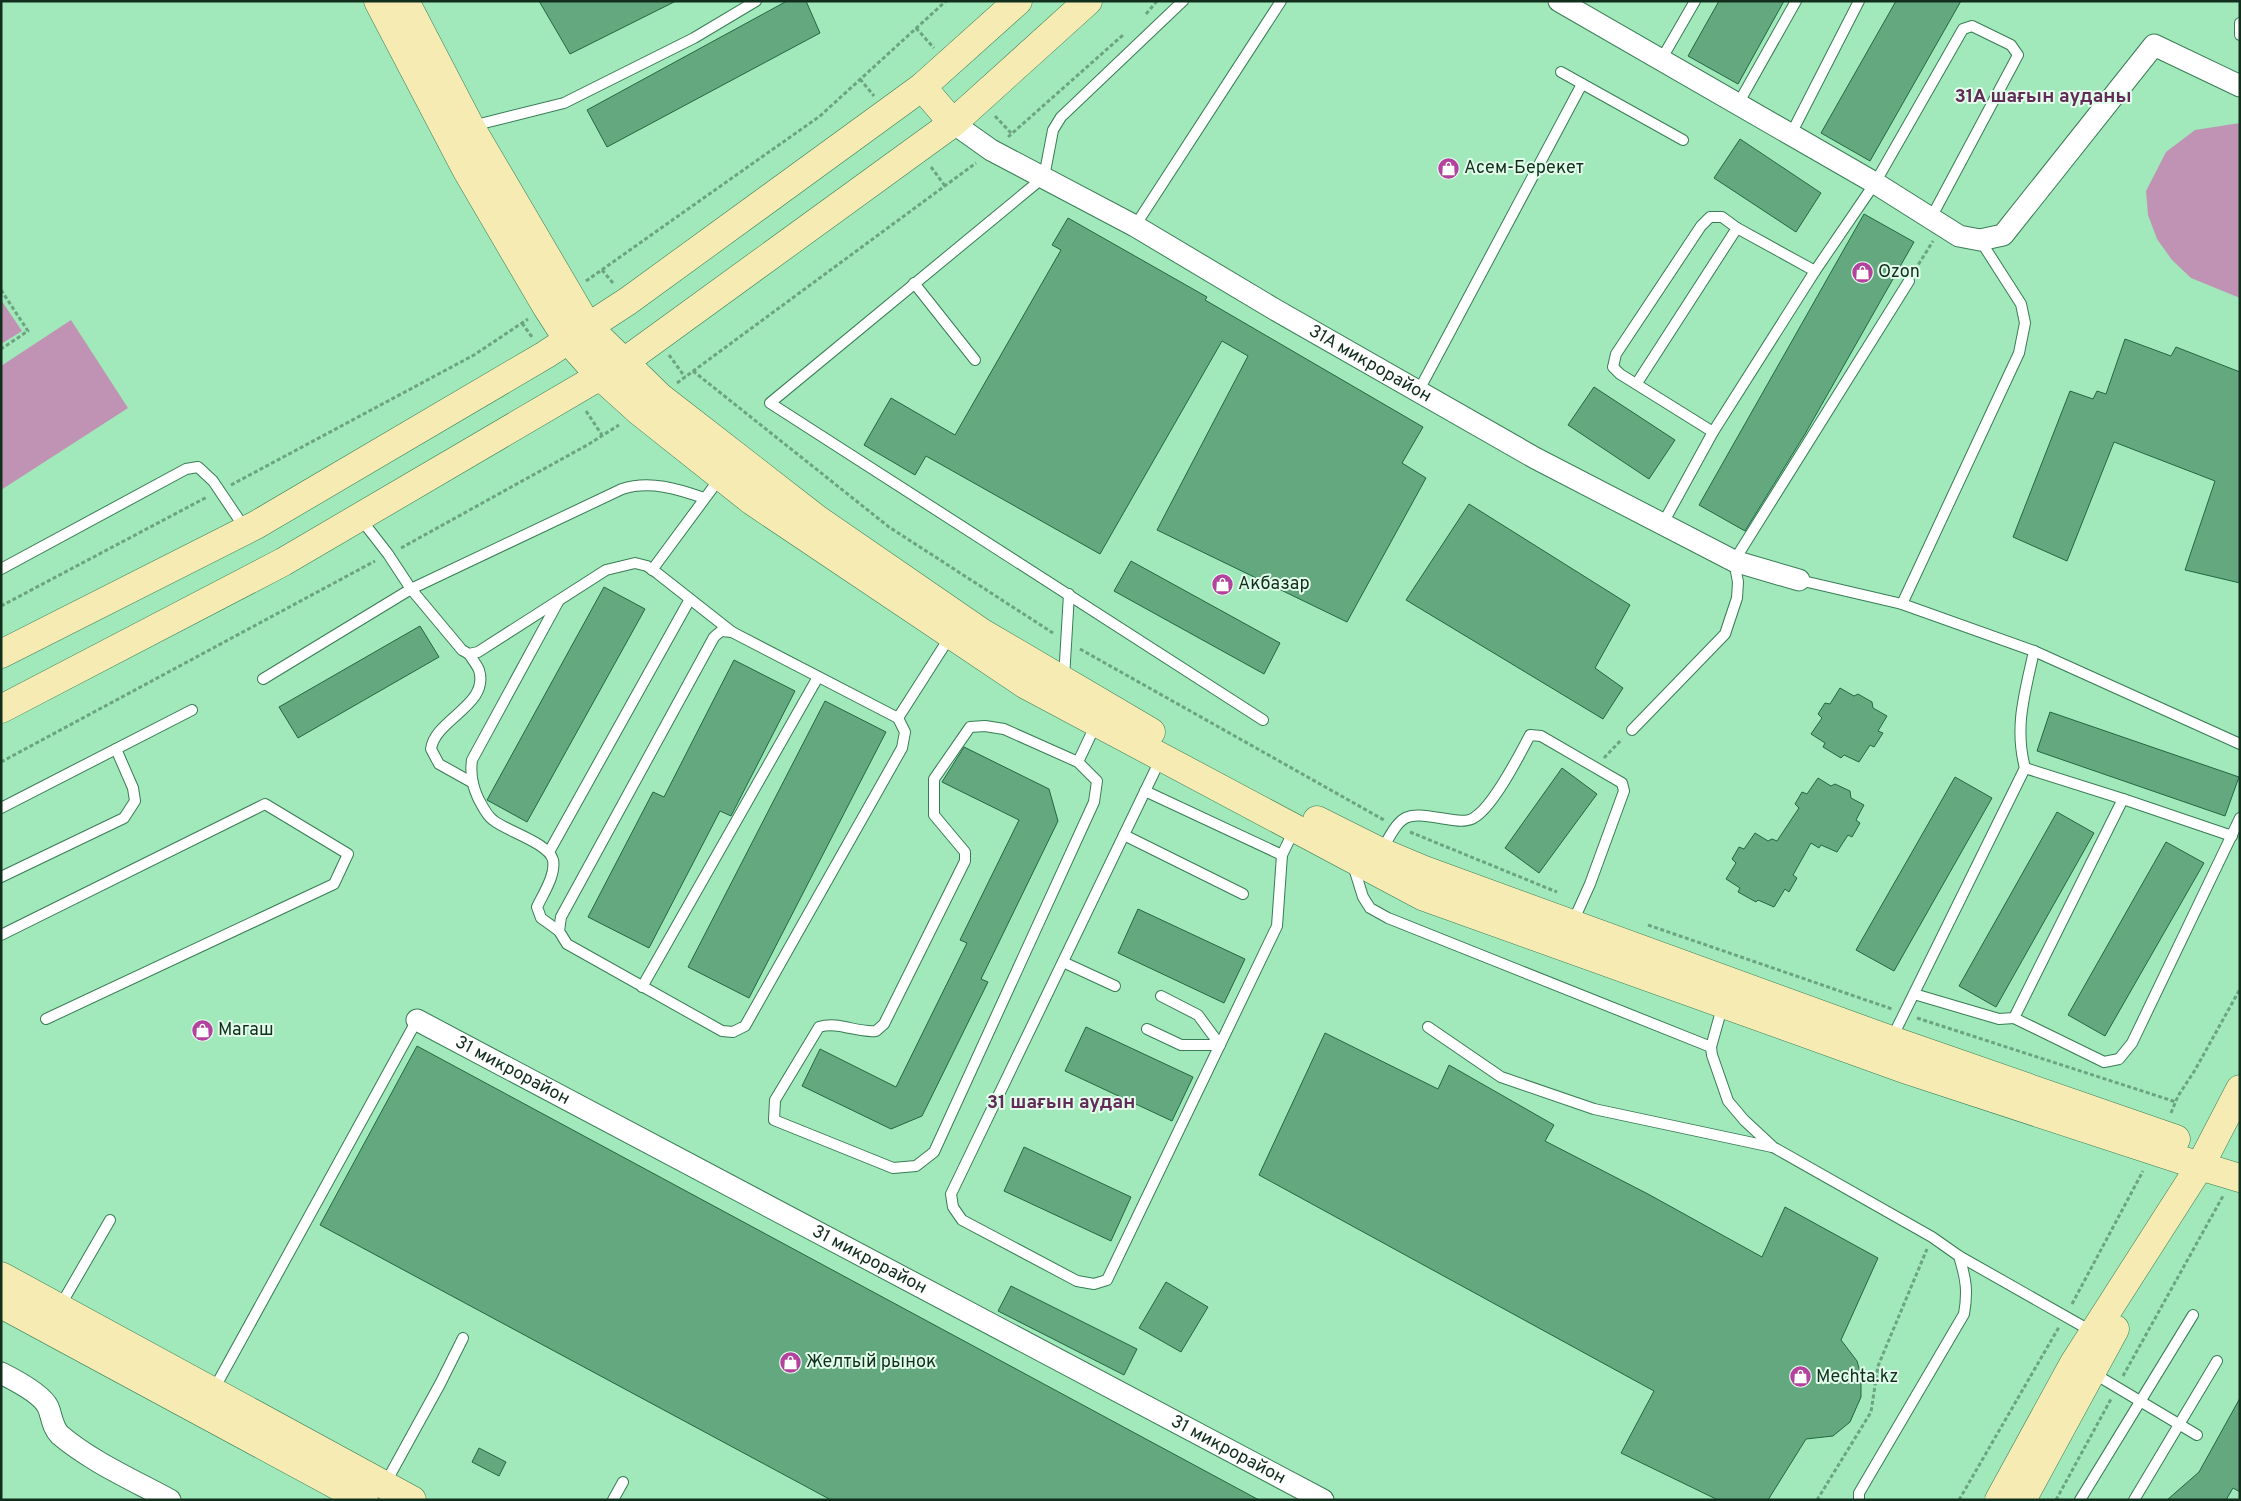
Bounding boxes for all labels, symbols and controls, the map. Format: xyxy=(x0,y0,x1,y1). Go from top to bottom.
district label: 31А шағын ауданы xyxy=(1954,85,2132,109)
shop icon: Асем-Берекет xyxy=(1436,156,1460,180)
place label: Асем-Берекет xyxy=(1464,157,1584,180)
shop icon: Ozon xyxy=(1850,260,1874,284)
place label: Ozon xyxy=(1878,261,1920,284)
street label: 31А микрорайон xyxy=(1305,320,1436,408)
shop icon: Акбазар xyxy=(1210,572,1234,596)
place label: Акбазар xyxy=(1238,573,1310,596)
shop icon: Магаш xyxy=(190,1018,214,1042)
place label: Магаш xyxy=(218,1019,274,1042)
street label: 31 микрорайон xyxy=(451,1031,574,1110)
district label: 31 шағын аудан xyxy=(987,1091,1135,1115)
street label: 31 микрорайон xyxy=(808,1220,931,1300)
shop icon: Желтый рынок xyxy=(778,1350,802,1374)
place label: Желтый рынок xyxy=(806,1351,936,1374)
shop icon: Mechta.kz xyxy=(1788,1365,1812,1389)
place label: Mechta.kz xyxy=(1816,1366,1898,1389)
street label: 31 микрорайон xyxy=(1167,1410,1290,1490)

